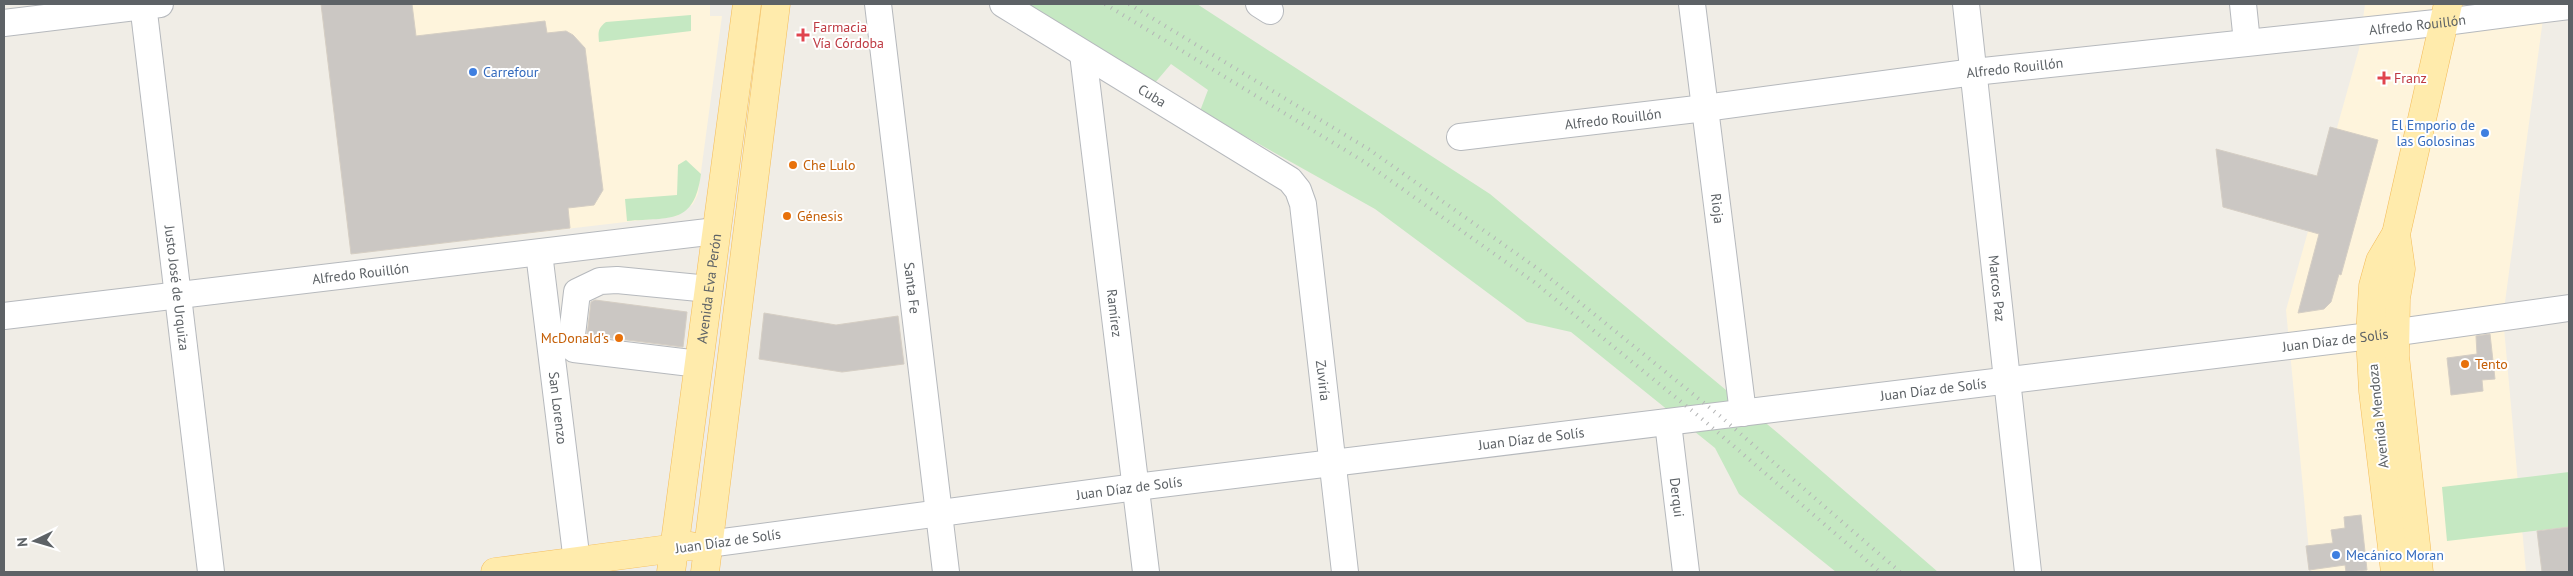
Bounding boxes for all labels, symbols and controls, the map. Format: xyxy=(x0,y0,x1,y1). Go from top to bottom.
street label: Alfredo Rouillón xyxy=(2368,10,2467,39)
place label: Farmacia Vía Córdoba xyxy=(812,18,884,52)
marker: Farmacia Vía Córdoba xyxy=(797,29,809,41)
street label: Alfredo Rouillón xyxy=(1965,54,2064,82)
place label: Carrefour xyxy=(483,63,539,81)
marker: Carrefour xyxy=(467,66,479,78)
place label: Franz xyxy=(2394,69,2427,87)
marker: Franz xyxy=(2378,72,2390,84)
street label: Cuba xyxy=(1135,80,1170,111)
street label: Alfredo Rouillón xyxy=(1564,104,1662,134)
place label: El Emporio de las Golosinas xyxy=(2391,116,2475,150)
marker: El Emporio de las Golosinas xyxy=(2479,127,2491,139)
place label: Che Lulo xyxy=(803,156,856,174)
marker: Che Lulo xyxy=(787,159,799,171)
street label: Rioja xyxy=(1707,192,1728,225)
place label: Génesis xyxy=(797,207,843,225)
marker: Génesis xyxy=(781,210,793,222)
street label: Justo José de Urquiza xyxy=(160,223,193,352)
street label: Avenida Eva Perón xyxy=(693,233,725,344)
street label: Marcos Paz xyxy=(1984,254,2010,322)
street label: Alfredo Rouillón xyxy=(311,259,410,288)
street label: Santa Fe xyxy=(900,261,924,315)
street label: Ramírez xyxy=(1103,288,1126,338)
street label: Juan Díaz de Solís xyxy=(2280,325,2389,356)
place label: McDonald's xyxy=(541,329,609,347)
marker: McDonald's xyxy=(613,332,625,344)
place label: Tento xyxy=(2475,355,2508,373)
marker: Tento xyxy=(2459,358,2471,370)
street label: Zuviría xyxy=(1312,359,1334,402)
street label: Avenida Mendoza xyxy=(2364,363,2392,469)
street label: San Lorenzo xyxy=(545,371,571,445)
street label: Juan Díaz de Solís xyxy=(1878,374,1987,405)
street label: Juan Díaz de Solís xyxy=(1476,423,1585,454)
street label: Juan Díaz de Solís xyxy=(1074,472,1183,504)
street label: Derqui xyxy=(1666,477,1688,518)
north arrow xyxy=(10,516,60,566)
street label: Juan Díaz de Solís xyxy=(673,525,782,557)
text: N xyxy=(13,537,31,548)
place label: Mecánico Moran xyxy=(2346,546,2444,564)
marker: Mecánico Moran xyxy=(2330,549,2342,561)

